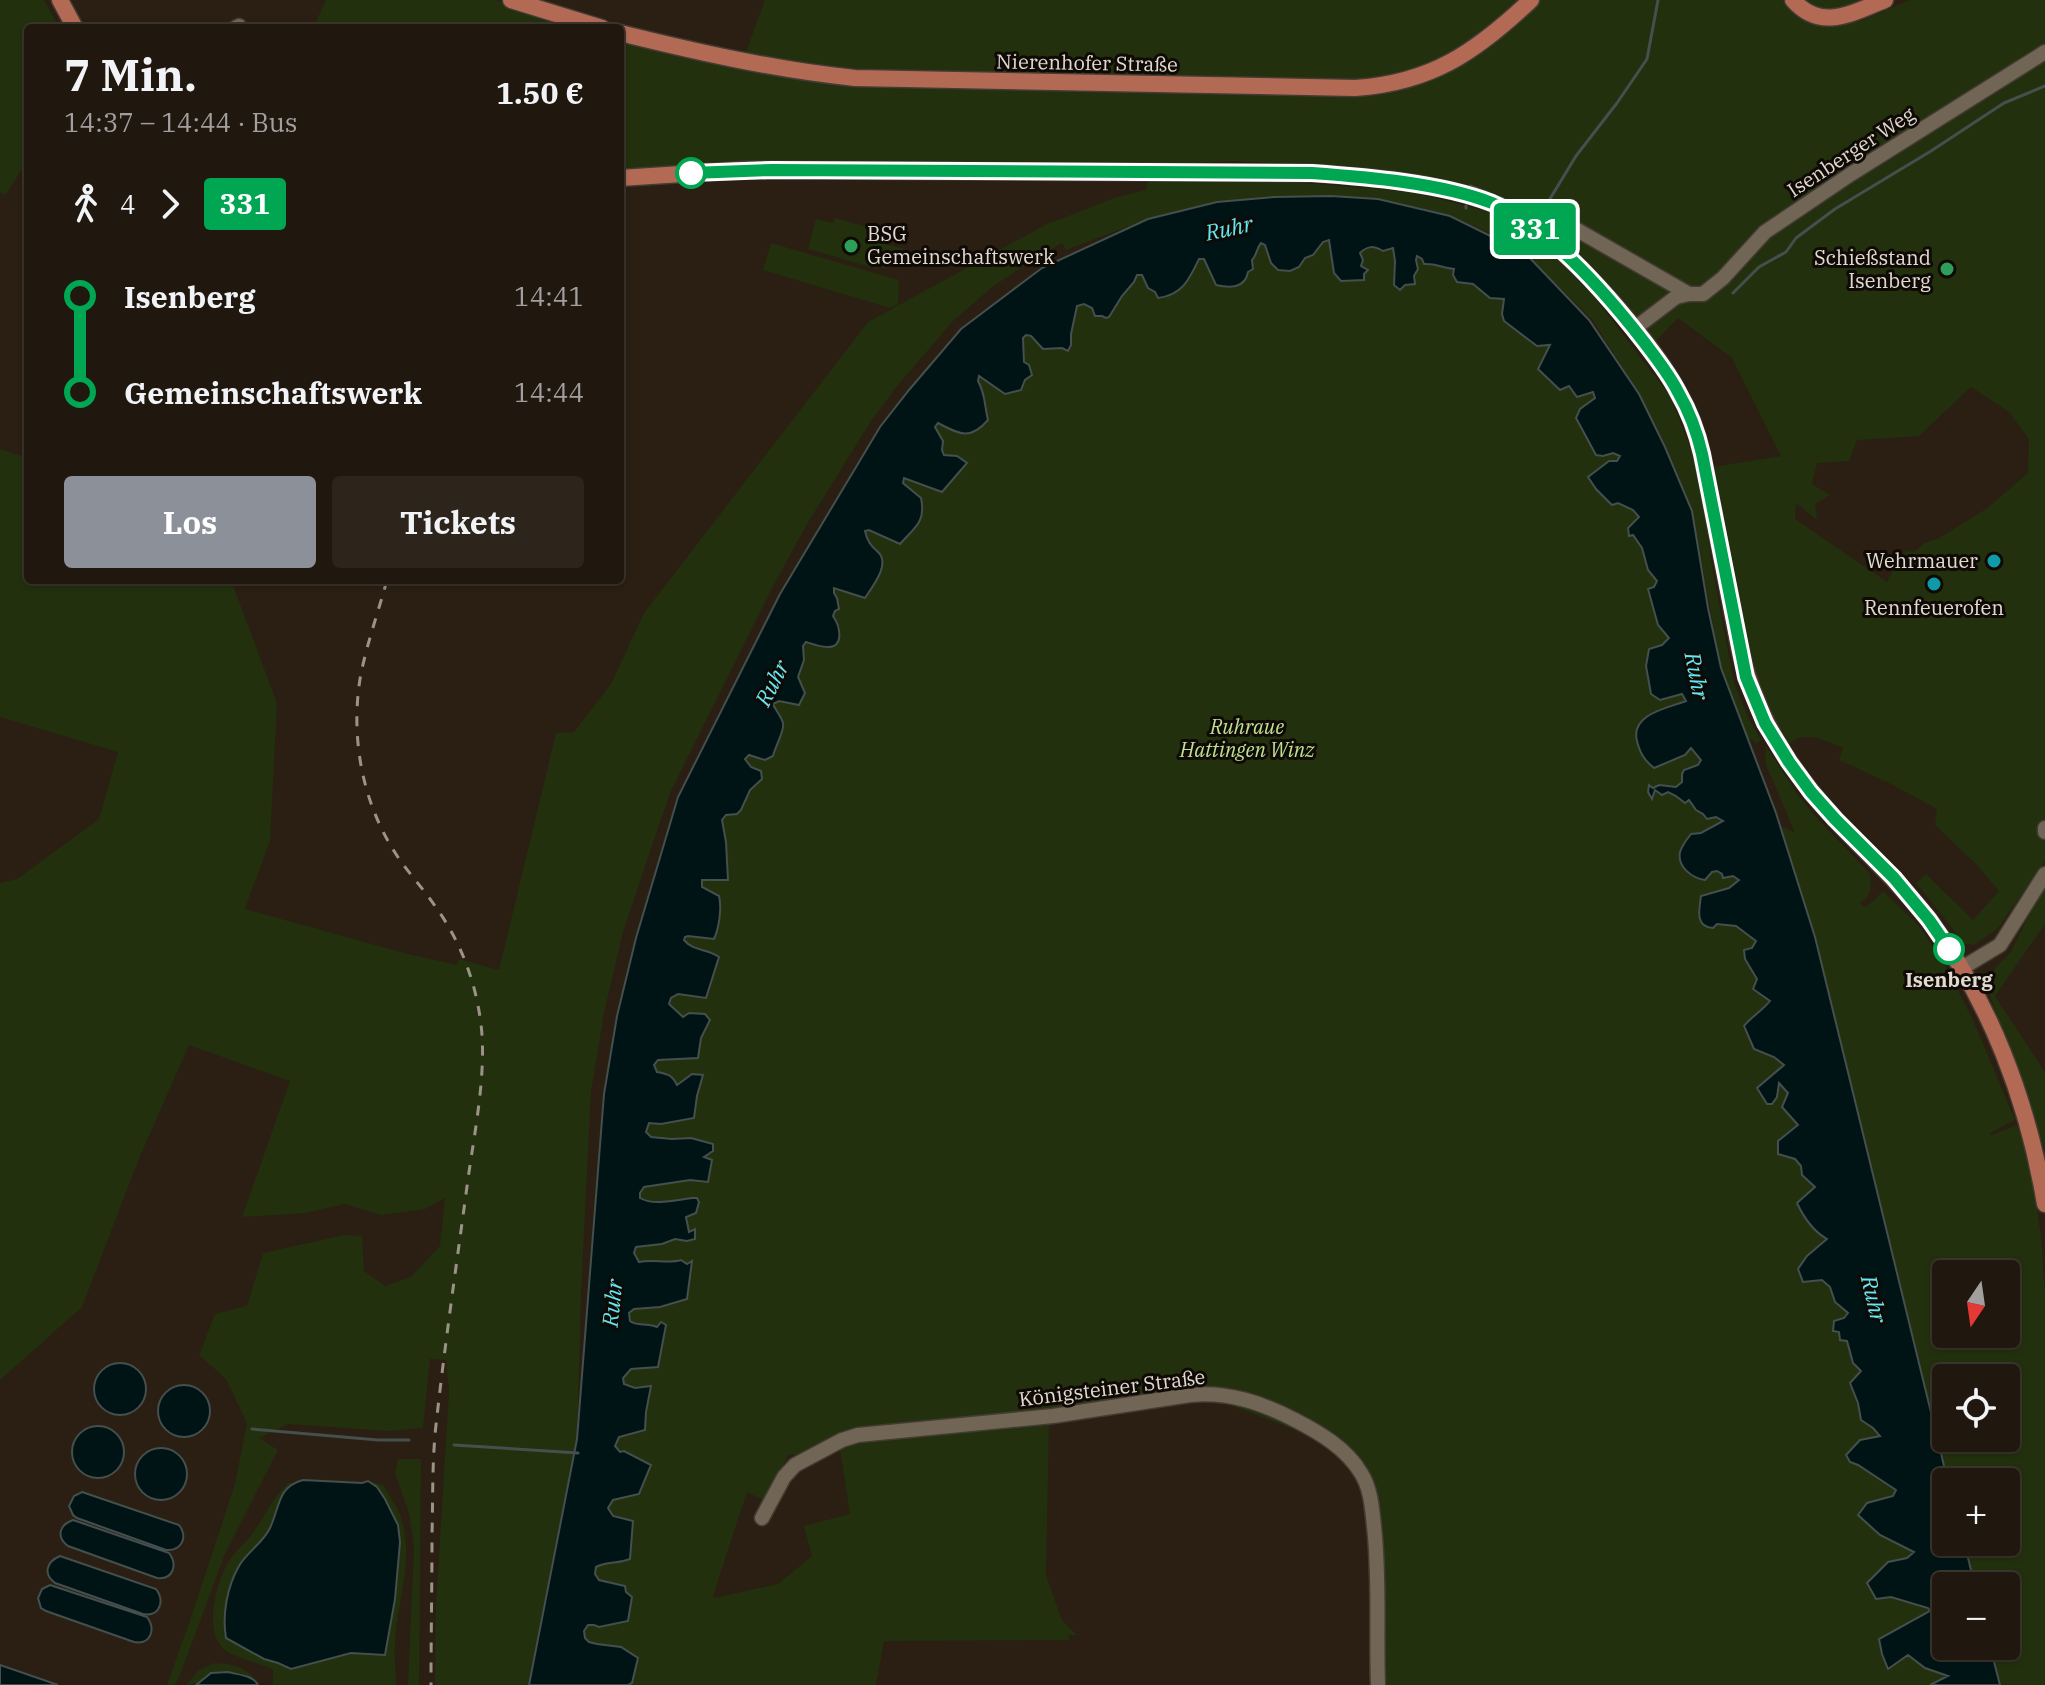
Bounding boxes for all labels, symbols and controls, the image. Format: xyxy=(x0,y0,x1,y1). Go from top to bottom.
text: 7 Min. xyxy=(64,46,197,103)
street label: Nierenhofer Straße xyxy=(996,47,1178,78)
text: 1.50 € xyxy=(496,73,584,112)
street label: Isenberger Weg xyxy=(1782,100,1920,203)
text: 14:37 – 14:44 · Bus xyxy=(64,105,298,139)
unlabelled marker xyxy=(676,158,706,188)
icon: walk xyxy=(64,182,108,226)
icon: forward xyxy=(148,182,192,226)
text: 331 xyxy=(220,185,270,222)
text: 4 xyxy=(120,187,136,221)
line badge: 331 xyxy=(1489,203,1581,255)
water label: Ruhr xyxy=(1202,208,1257,247)
text: 331 xyxy=(1510,210,1560,247)
place label: BSG Gemeinschaftswerk xyxy=(867,220,1055,270)
marker: BSG Gemeinschaftswerk xyxy=(842,237,860,255)
place label: Schießstand Isenberg xyxy=(1814,244,1931,294)
marker: Schießstand Isenberg xyxy=(1938,260,1956,278)
text: Isenberg xyxy=(124,277,256,316)
text: 14:41 xyxy=(514,279,584,313)
text: Gemeinschaftswerk xyxy=(124,373,422,412)
text: 14:44 xyxy=(514,375,584,409)
button: Los xyxy=(64,476,316,568)
button: Tickets xyxy=(332,476,584,568)
place label: Wehrmauer xyxy=(1866,547,1978,574)
marker: Wehrmauer xyxy=(1985,552,2003,570)
marker: Rennfeuerofen xyxy=(1925,575,1943,593)
place label: Rennfeuerofen xyxy=(1864,594,2004,621)
water label: Ruhr xyxy=(1679,649,1717,703)
water label: Ruhr xyxy=(747,654,796,712)
park label: Ruhraue Hattingen Winz xyxy=(1179,713,1315,763)
marker: Isenberg xyxy=(1934,934,1964,964)
place label: Isenberg xyxy=(1905,966,1993,993)
north arrow xyxy=(1932,1260,2020,1348)
map controls xyxy=(1932,1260,2020,1660)
water label: Ruhr xyxy=(1855,1271,1894,1327)
water label: Ruhr xyxy=(594,1276,629,1329)
street label: Königsteiner Straße xyxy=(1017,1363,1207,1412)
button: locate xyxy=(1932,1364,2020,1452)
button: + xyxy=(1932,1468,2020,1556)
button: − xyxy=(1932,1572,2020,1660)

